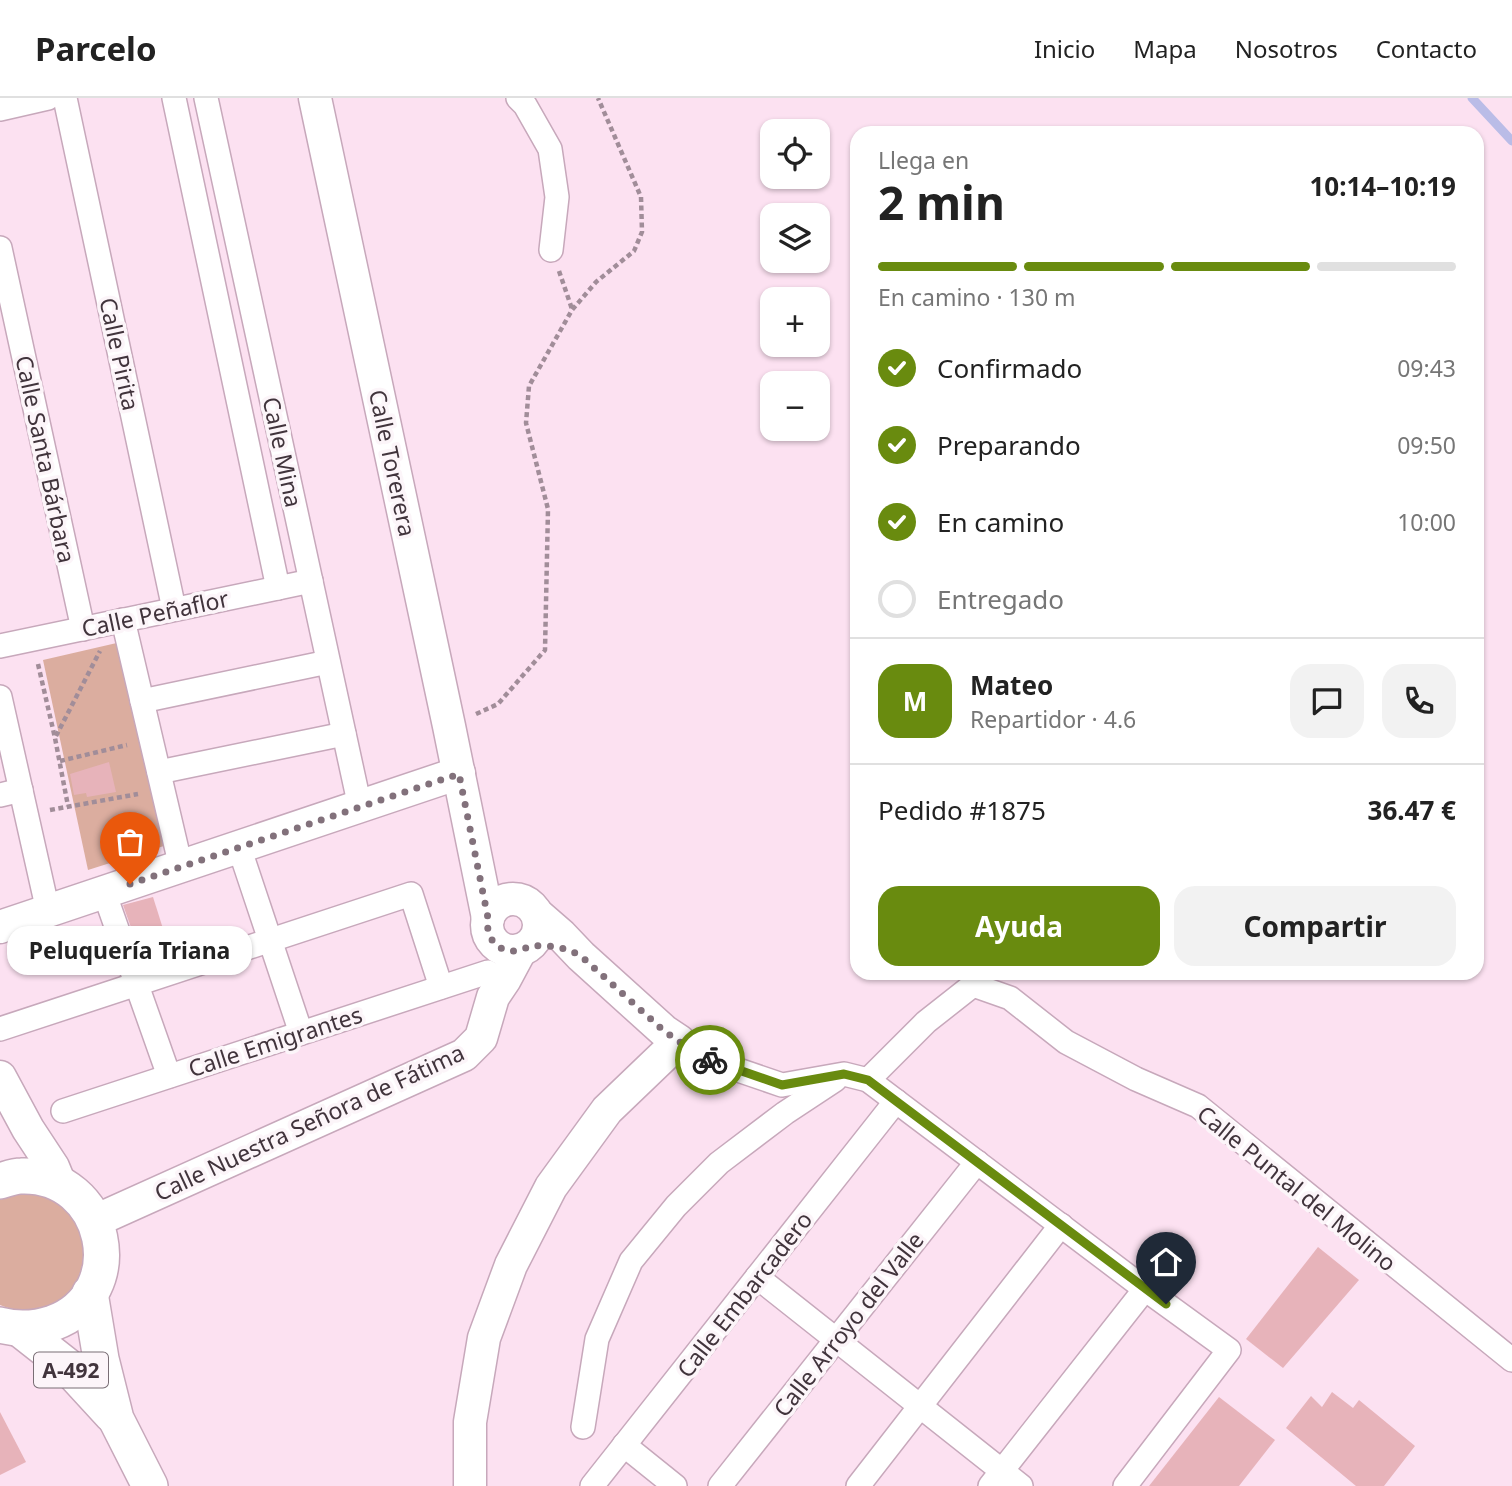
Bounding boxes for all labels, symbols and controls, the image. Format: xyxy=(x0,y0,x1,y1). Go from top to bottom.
text: Parcelo xyxy=(35,26,157,71)
text: Inicio xyxy=(1034,32,1095,65)
text: Mapa xyxy=(1133,32,1197,65)
text: Nosotros xyxy=(1235,32,1338,65)
text: Contacto xyxy=(1376,32,1477,65)
map controls xyxy=(760,119,830,441)
button: locate xyxy=(760,119,830,189)
text: Llega en xyxy=(878,144,969,176)
text: 10:14–10:19 xyxy=(1309,168,1456,204)
text: 2 min xyxy=(878,171,1005,233)
button: layers xyxy=(760,203,830,273)
text: En camino · 130 m xyxy=(878,281,1076,313)
button: + xyxy=(760,287,830,357)
street label: Calle Pirita xyxy=(92,295,148,413)
icon: check xyxy=(878,349,916,387)
text: Confirmado xyxy=(937,350,1082,386)
street label: Calle Santa Bárbara xyxy=(8,352,84,566)
text: 09:43 xyxy=(1397,352,1456,384)
button: − xyxy=(760,371,830,441)
street label: Calle Torerera xyxy=(362,387,424,539)
street label: Calle Mina xyxy=(256,394,310,510)
icon: check xyxy=(878,426,916,464)
text: Preparando xyxy=(937,427,1081,463)
text: 09:50 xyxy=(1397,429,1456,461)
icon: check xyxy=(878,503,916,541)
text: En camino xyxy=(937,504,1064,540)
text: 10:00 xyxy=(1397,506,1456,538)
text: Entregado xyxy=(937,581,1064,617)
street label: Calle Peñaflor xyxy=(79,582,232,644)
button: chat xyxy=(1290,664,1364,738)
button: phone xyxy=(1382,664,1456,738)
text: Mateo xyxy=(970,667,1053,703)
text: M xyxy=(903,683,927,719)
text: Repartidor · 4.6 xyxy=(970,703,1136,735)
text: Pedido #1875 xyxy=(878,792,1046,828)
text: 36.47 € xyxy=(1368,792,1456,828)
pin xyxy=(100,812,160,884)
icon: bag xyxy=(111,823,149,861)
button: Ayuda xyxy=(878,886,1160,966)
button: Compartir xyxy=(1174,886,1456,966)
callout: Peluquería Triana xyxy=(8,926,252,975)
text: Peluquería Triana xyxy=(29,934,230,966)
street label: Calle Emigrantes xyxy=(184,998,366,1084)
courier xyxy=(675,1025,745,1095)
street label: Calle Nuestra Señora de Fátima xyxy=(149,1036,469,1208)
icon: bike xyxy=(691,1041,729,1079)
street label: Calle Puntal del Molino xyxy=(1191,1098,1403,1278)
street label: Calle Embarcadero xyxy=(669,1204,819,1384)
street label: Calle Arroyo del Valle xyxy=(766,1225,930,1423)
pin xyxy=(1136,1232,1196,1304)
icon: home xyxy=(1147,1243,1185,1281)
road number: A-492 xyxy=(34,1352,108,1388)

